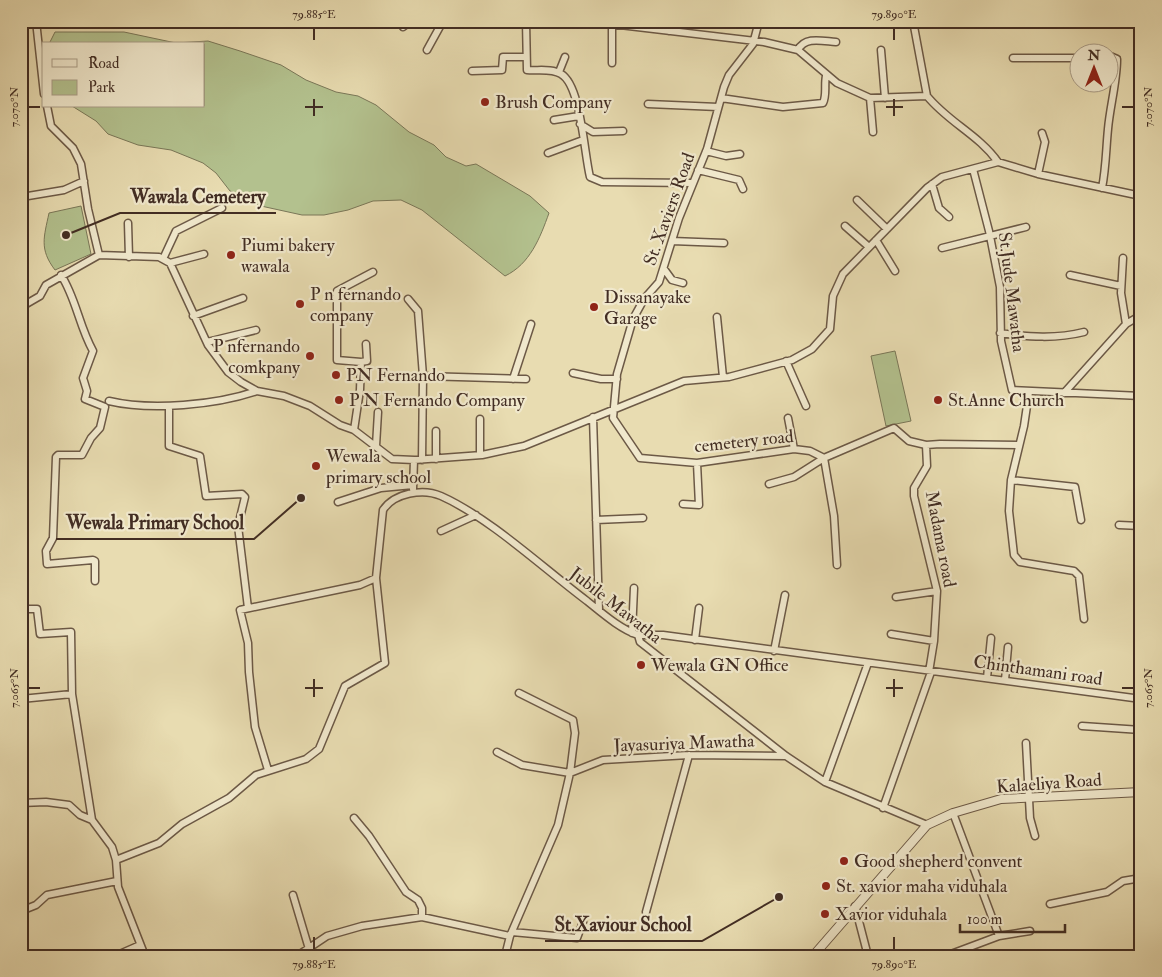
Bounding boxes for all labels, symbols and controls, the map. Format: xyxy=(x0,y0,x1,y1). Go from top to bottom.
text: 79.885°E xyxy=(292,7,336,22)
text: 79.890°E xyxy=(872,7,917,22)
legend xyxy=(42,42,205,108)
north arrow xyxy=(1070,42,1120,92)
text: N xyxy=(1087,47,1101,64)
text: Road xyxy=(88,54,120,73)
text: Park xyxy=(88,78,115,97)
text: 7.070°N xyxy=(7,87,22,127)
text: 7.070°N xyxy=(1141,87,1156,127)
place label: Brush Company xyxy=(495,91,612,114)
marker: Brush Company xyxy=(479,96,491,108)
street label: St. Xaviers Road xyxy=(638,149,701,269)
callout: Wawala Cemetery xyxy=(120,179,276,213)
text: Wawala Cemetery xyxy=(129,185,266,210)
street label: St.Jude Mawatha xyxy=(993,231,1030,354)
place label: Piumi bakery wawala xyxy=(241,234,336,278)
marker: Piumi bakery wawala xyxy=(225,249,237,261)
place label: P n fernando company xyxy=(310,283,401,327)
place label: Dissanayake Garage xyxy=(604,286,691,330)
marker: P n fernando company xyxy=(294,298,306,310)
marker: Dissanayake Garage xyxy=(588,301,600,313)
place label: P nfernando comkpany xyxy=(213,335,301,379)
marker: P nfernando comkpany xyxy=(304,350,316,362)
place label: PN Fernando xyxy=(346,364,445,387)
marker: PN Fernando xyxy=(330,369,342,381)
place label: P N Fernando Company xyxy=(349,389,526,412)
place label: St.Anne Church xyxy=(948,389,1065,412)
marker: P N Fernando Company xyxy=(333,394,345,406)
marker: St.Anne Church xyxy=(932,394,944,406)
street label: cemetery road xyxy=(693,425,795,458)
place label: Wewala primary school xyxy=(325,445,431,489)
marker: Wewala primary school xyxy=(310,460,322,472)
street label: Madama road xyxy=(920,489,961,589)
callout: Wewala Primary School xyxy=(56,505,254,539)
text: Wewala Primary School xyxy=(65,511,244,536)
street label: Jubile Mawatha xyxy=(564,561,667,649)
street label: Chinthamani road xyxy=(972,650,1104,691)
place label: Wewala GN Office xyxy=(650,654,789,677)
marker: Wewala GN Office xyxy=(635,659,647,671)
text: 7.065°N xyxy=(7,668,22,708)
text: 7.065°N xyxy=(1141,668,1156,708)
street label: Jayasuriya Mawatha xyxy=(612,730,755,757)
street label: Kalaeliya Road xyxy=(996,768,1103,799)
place label: Good shepherd convent xyxy=(854,850,1023,873)
marker: Good shepherd convent xyxy=(838,855,850,867)
place label: St. xavior maha viduhala xyxy=(836,875,1008,898)
marker: St. xavior maha viduhala xyxy=(820,880,832,892)
scale bar xyxy=(960,902,1064,934)
place label: Xavior viduhala xyxy=(835,903,948,926)
callout: St.Xaviour School xyxy=(545,907,702,941)
marker: Xavior viduhala xyxy=(819,908,831,920)
text: 100 m xyxy=(967,910,1003,929)
text: St.Xaviour School xyxy=(554,913,692,937)
text: 79.885°E xyxy=(292,957,336,972)
text: 79.890°E xyxy=(872,957,917,972)

